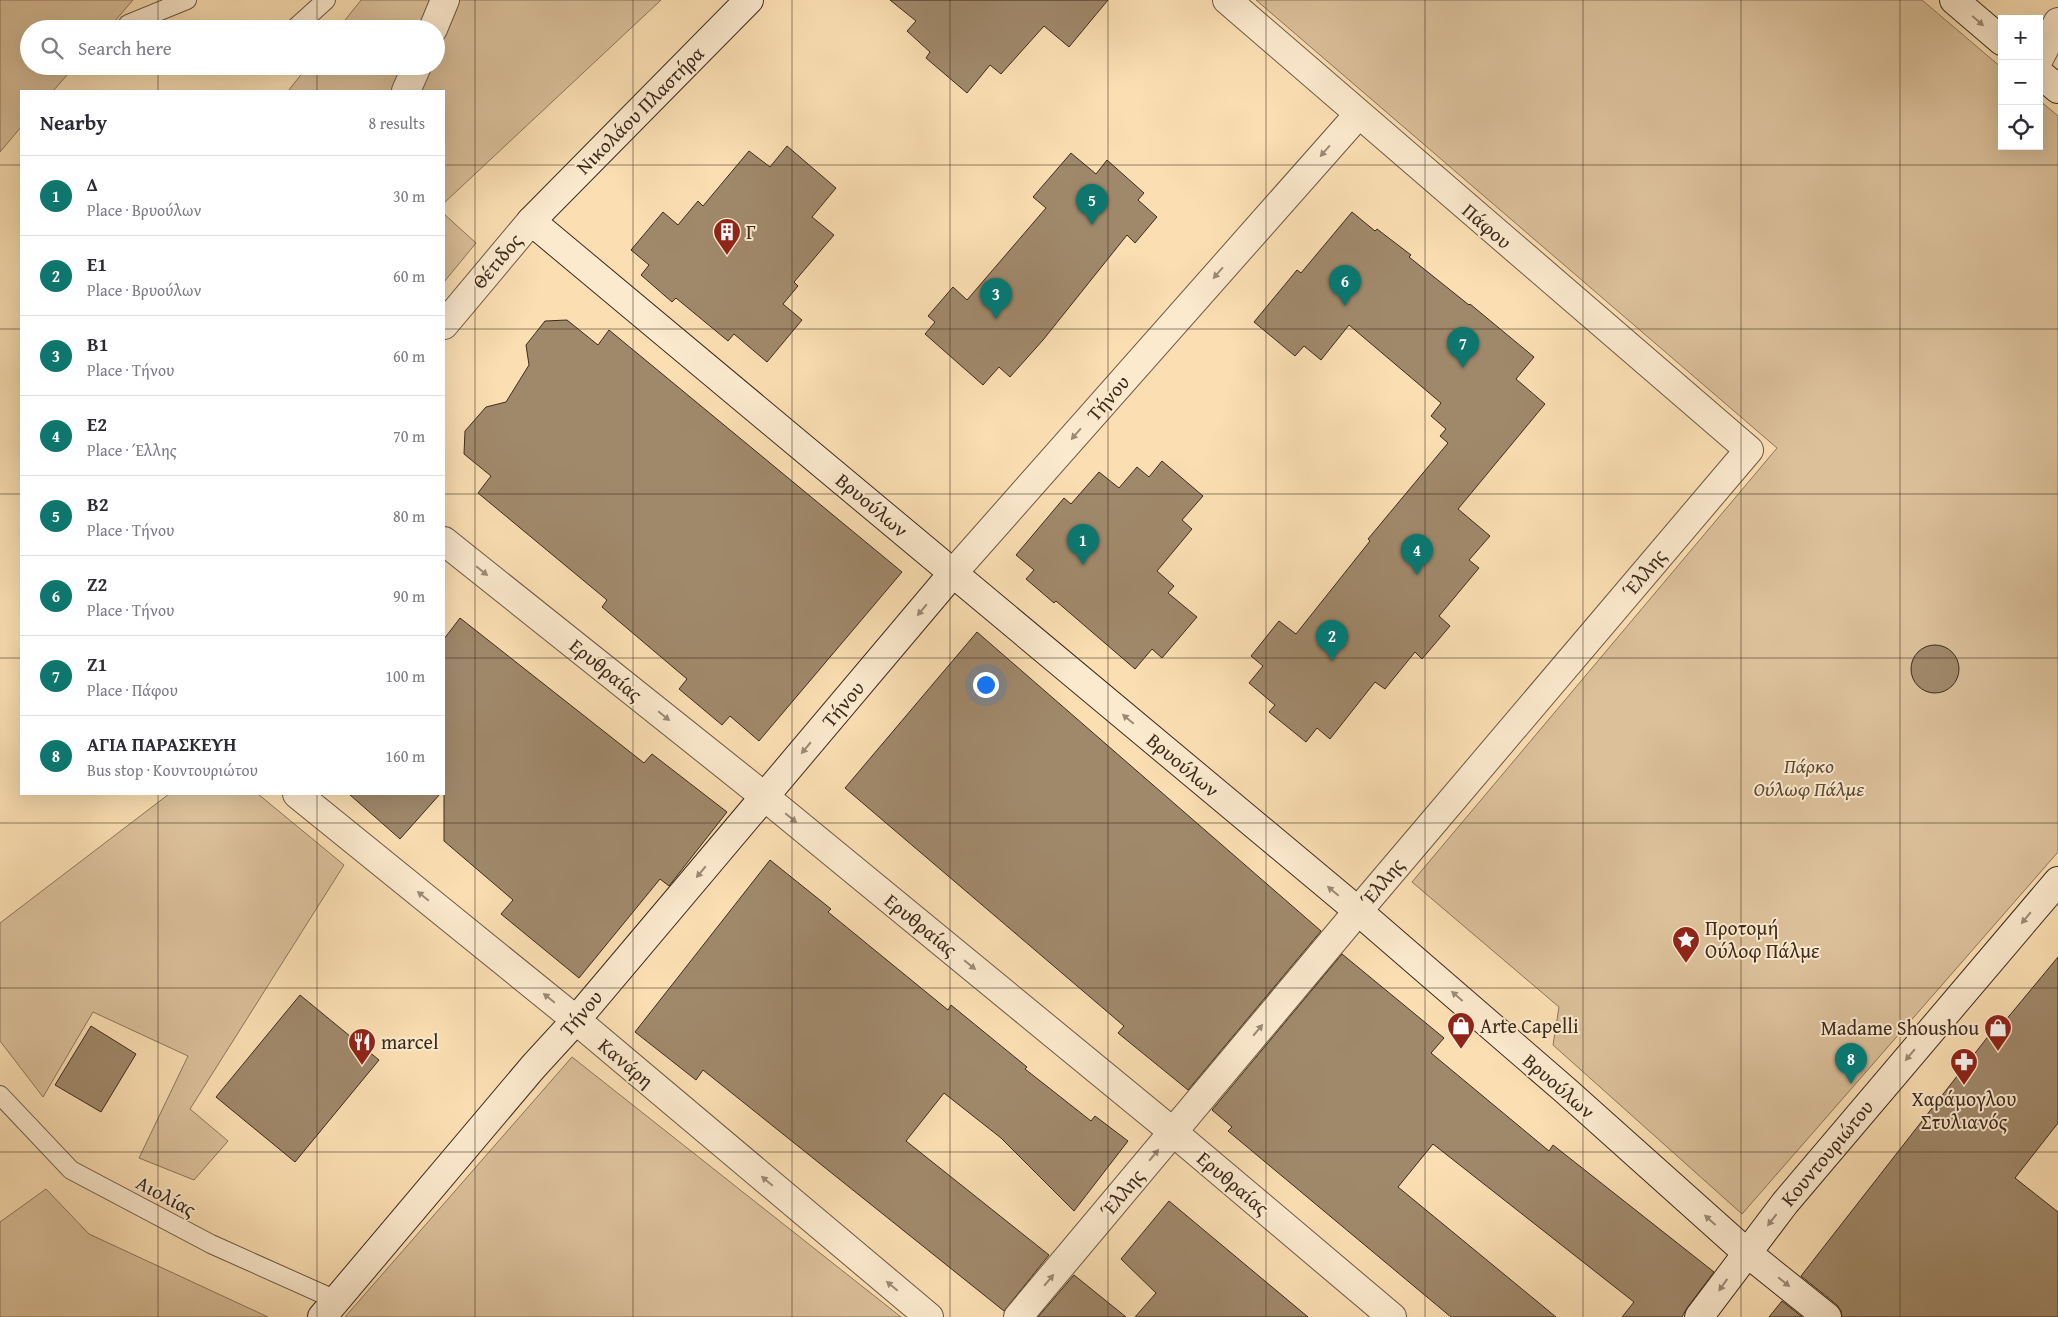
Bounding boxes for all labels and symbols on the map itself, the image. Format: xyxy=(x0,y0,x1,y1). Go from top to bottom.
one-way arrow xyxy=(1971,15,1984,26)
street label: Νικολάου Πλαστήρα xyxy=(569,39,710,180)
one-way arrow xyxy=(1320,145,1331,158)
pin: 5 xyxy=(1076,184,1108,225)
street label: Πάφου xyxy=(1456,196,1518,255)
building icon: Γ xyxy=(712,217,742,256)
place label: Γ xyxy=(746,217,756,246)
street label: Θέτιδος xyxy=(465,226,529,295)
pin: 6 xyxy=(1329,265,1361,306)
one-way arrow xyxy=(1213,267,1224,279)
pin: 3 xyxy=(980,278,1012,319)
pin: 7 xyxy=(1447,327,1479,368)
street label: Τήνου xyxy=(1079,368,1136,427)
one-way arrow xyxy=(1070,428,1082,440)
street label: Βρυούλων xyxy=(830,466,915,544)
pin: 1 xyxy=(1067,524,1099,565)
pin: 4 xyxy=(1401,534,1433,575)
street label: Έλλης xyxy=(1615,542,1673,603)
one-way arrow xyxy=(475,566,488,577)
one-way arrow xyxy=(916,604,928,616)
pin: 2 xyxy=(1316,620,1348,661)
street label: Ερυθραίας xyxy=(564,631,649,708)
your location xyxy=(973,672,999,698)
street label: Τήνου xyxy=(814,674,871,733)
one-way arrow xyxy=(657,711,670,722)
one-way arrow xyxy=(1122,714,1134,725)
street label: Βρυούλων xyxy=(1141,726,1226,804)
one-way arrow xyxy=(800,742,812,754)
park label: Πάρκο Ούλωφ Πάλμε xyxy=(1754,751,1865,803)
one-way arrow xyxy=(784,812,797,823)
street label: Έλλης xyxy=(1353,851,1411,912)
one-way arrow xyxy=(696,866,707,879)
one-way arrow xyxy=(1327,885,1340,896)
street label: Ερυθραίας xyxy=(879,886,964,963)
one-way arrow xyxy=(417,890,430,901)
one-way arrow xyxy=(2021,911,2032,924)
place label: Προτομή Ούλοφ Πάλμε xyxy=(1705,913,1820,965)
place icon: Προτομή Ούλοφ Πάλμε xyxy=(1671,925,1701,964)
one-way arrow xyxy=(964,960,977,971)
street label: Τήνου xyxy=(552,983,609,1042)
one-way arrow xyxy=(1450,991,1463,1002)
one-way arrow xyxy=(543,993,556,1004)
shop icon: Arte Capelli xyxy=(1446,1011,1476,1050)
place label: Arte Capelli xyxy=(1480,1011,1579,1040)
place label: Madame Shoushou xyxy=(1821,1013,1979,1042)
shop icon: Madame Shoushou xyxy=(1983,1013,2013,1052)
one-way arrow xyxy=(1252,1024,1263,1037)
restaurant icon: marcel xyxy=(347,1027,377,1066)
place label: marcel xyxy=(381,1027,439,1056)
street label: Κανάρη xyxy=(592,1031,660,1094)
pin: 8 xyxy=(1835,1043,1867,1084)
street label: Βρυούλων xyxy=(1517,1046,1602,1125)
pharmacy icon: Χαράμογλου Στυλιανός xyxy=(1949,1047,1979,1086)
one-way arrow xyxy=(1904,1048,1915,1061)
place label: Χαράμογλου Στυλιανός xyxy=(1912,1084,2016,1136)
street label: Κουντουριώτου xyxy=(1773,1093,1880,1212)
street label: Ερυθραίας xyxy=(1191,1144,1276,1222)
one-way arrow xyxy=(1148,1149,1159,1162)
street label: Έλλης xyxy=(1093,1162,1151,1223)
street label: Αιολίας xyxy=(131,1168,202,1224)
one-way arrow xyxy=(761,1176,774,1187)
one-way arrow xyxy=(1766,1213,1777,1226)
one-way arrow xyxy=(1704,1214,1716,1226)
one-way arrow xyxy=(1044,1273,1055,1286)
one-way arrow xyxy=(1778,1277,1791,1288)
one-way arrow xyxy=(1718,1278,1728,1292)
one-way arrow xyxy=(886,1280,899,1291)

